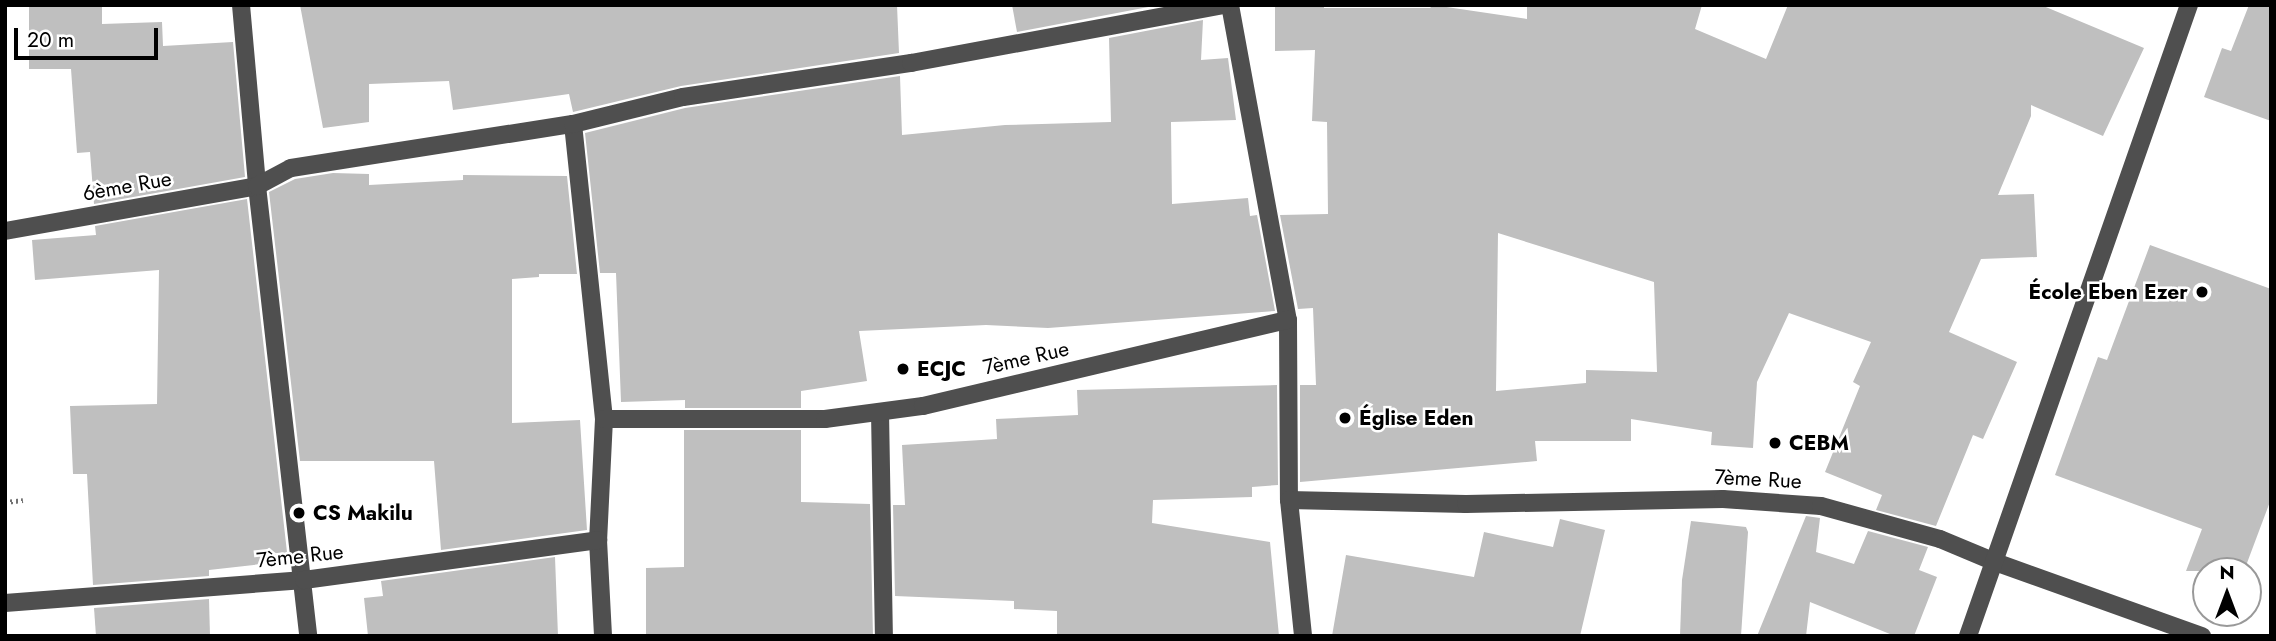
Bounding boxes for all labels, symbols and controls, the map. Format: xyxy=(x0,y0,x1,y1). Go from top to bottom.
scale bar xyxy=(18,14,161,58)
text: 20 m xyxy=(27,25,74,55)
street label: 6ème Rue xyxy=(80,166,174,206)
place label: École Eben Ezer xyxy=(2029,279,2188,305)
marker: École Eben Ezer xyxy=(2194,284,2210,300)
street label: 7ème Rue xyxy=(981,336,1071,380)
place label: ECJC xyxy=(917,356,966,382)
marker: ECJC xyxy=(895,361,911,377)
place label: Église Eden xyxy=(1359,405,1474,431)
marker: Église Eden xyxy=(1337,410,1353,426)
place label: CEBM xyxy=(1789,430,1849,456)
marker: CEBM xyxy=(1767,435,1783,451)
street label: 7ème Rue xyxy=(1714,464,1802,494)
place label: CS Makilu xyxy=(313,500,413,526)
marker: CS Makilu xyxy=(291,505,307,521)
street label: 7ème Rue xyxy=(255,539,345,573)
north arrow xyxy=(2192,557,2262,627)
text: N xyxy=(2219,559,2235,586)

